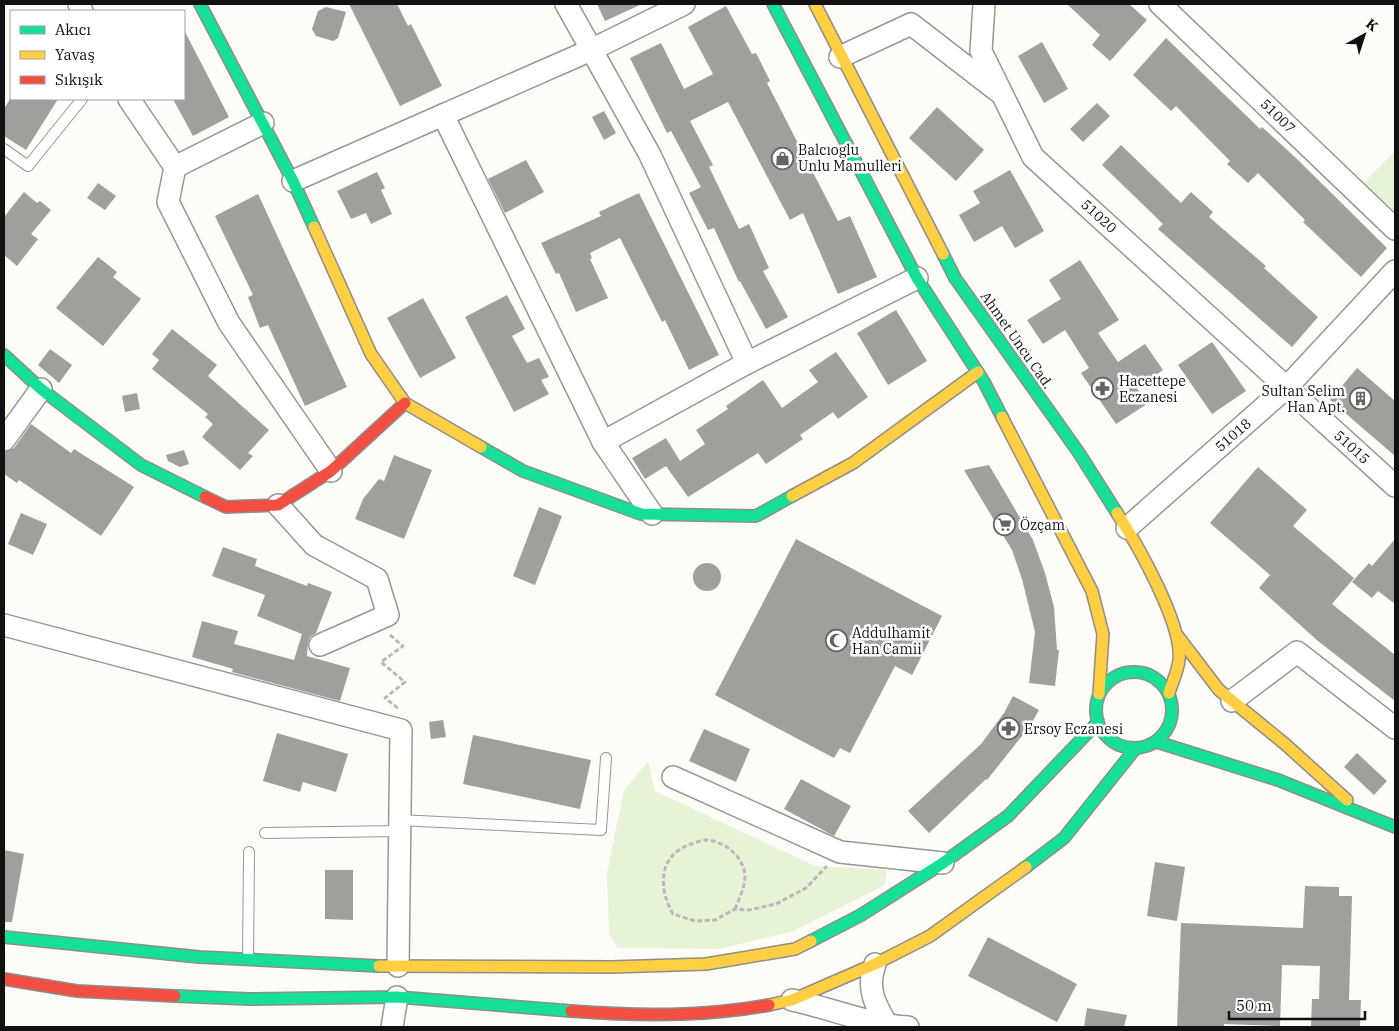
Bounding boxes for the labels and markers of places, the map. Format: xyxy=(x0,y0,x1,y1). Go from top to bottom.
place label: Balcıoglu Unlu Mamulleri xyxy=(798,141,902,175)
shop icon: Balcıoglu Unlu Mamulleri xyxy=(770,146,794,170)
place label: Hacettepe Eczanesi xyxy=(1119,372,1186,406)
pharmacy icon: Hacettepe Eczanesi xyxy=(1091,377,1115,401)
place label: Sultan Selim Han Apt. xyxy=(1261,382,1345,416)
building icon: Sultan Selim Han Apt. xyxy=(1349,387,1373,411)
supermarket icon: Özçam xyxy=(992,513,1016,537)
place label: Özçam xyxy=(1020,516,1065,534)
place label: Addulhamit Han Camii xyxy=(852,624,931,658)
mosque icon: Addulhamit Han Camii xyxy=(824,629,848,653)
pharmacy icon: Ersoy Eczanesi xyxy=(996,717,1020,741)
place label: Ersoy Eczanesi xyxy=(1024,720,1123,738)

